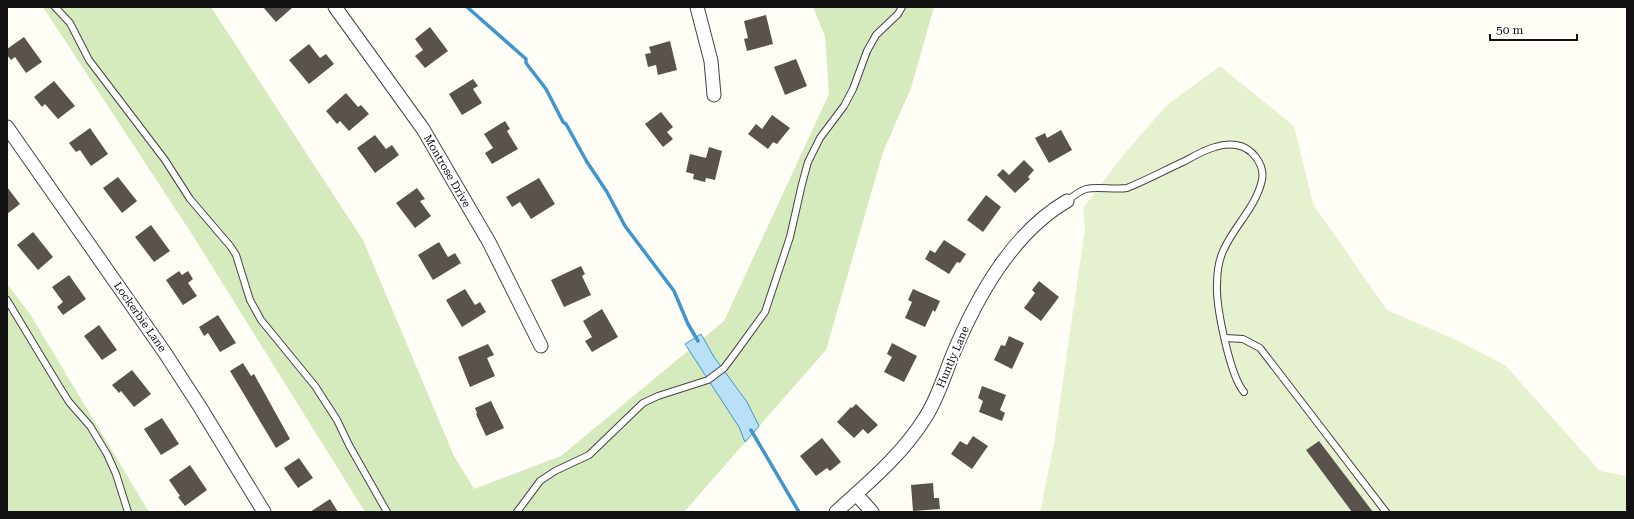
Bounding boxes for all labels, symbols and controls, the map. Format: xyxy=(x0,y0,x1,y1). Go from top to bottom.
scale bar xyxy=(1490,16,1577,42)
text: 50 m xyxy=(1496,23,1523,37)
street label: Montrose Drive xyxy=(421,132,473,210)
street label: Lockerbie Lane xyxy=(111,280,169,354)
street label: Huntly Lane xyxy=(934,324,972,390)

